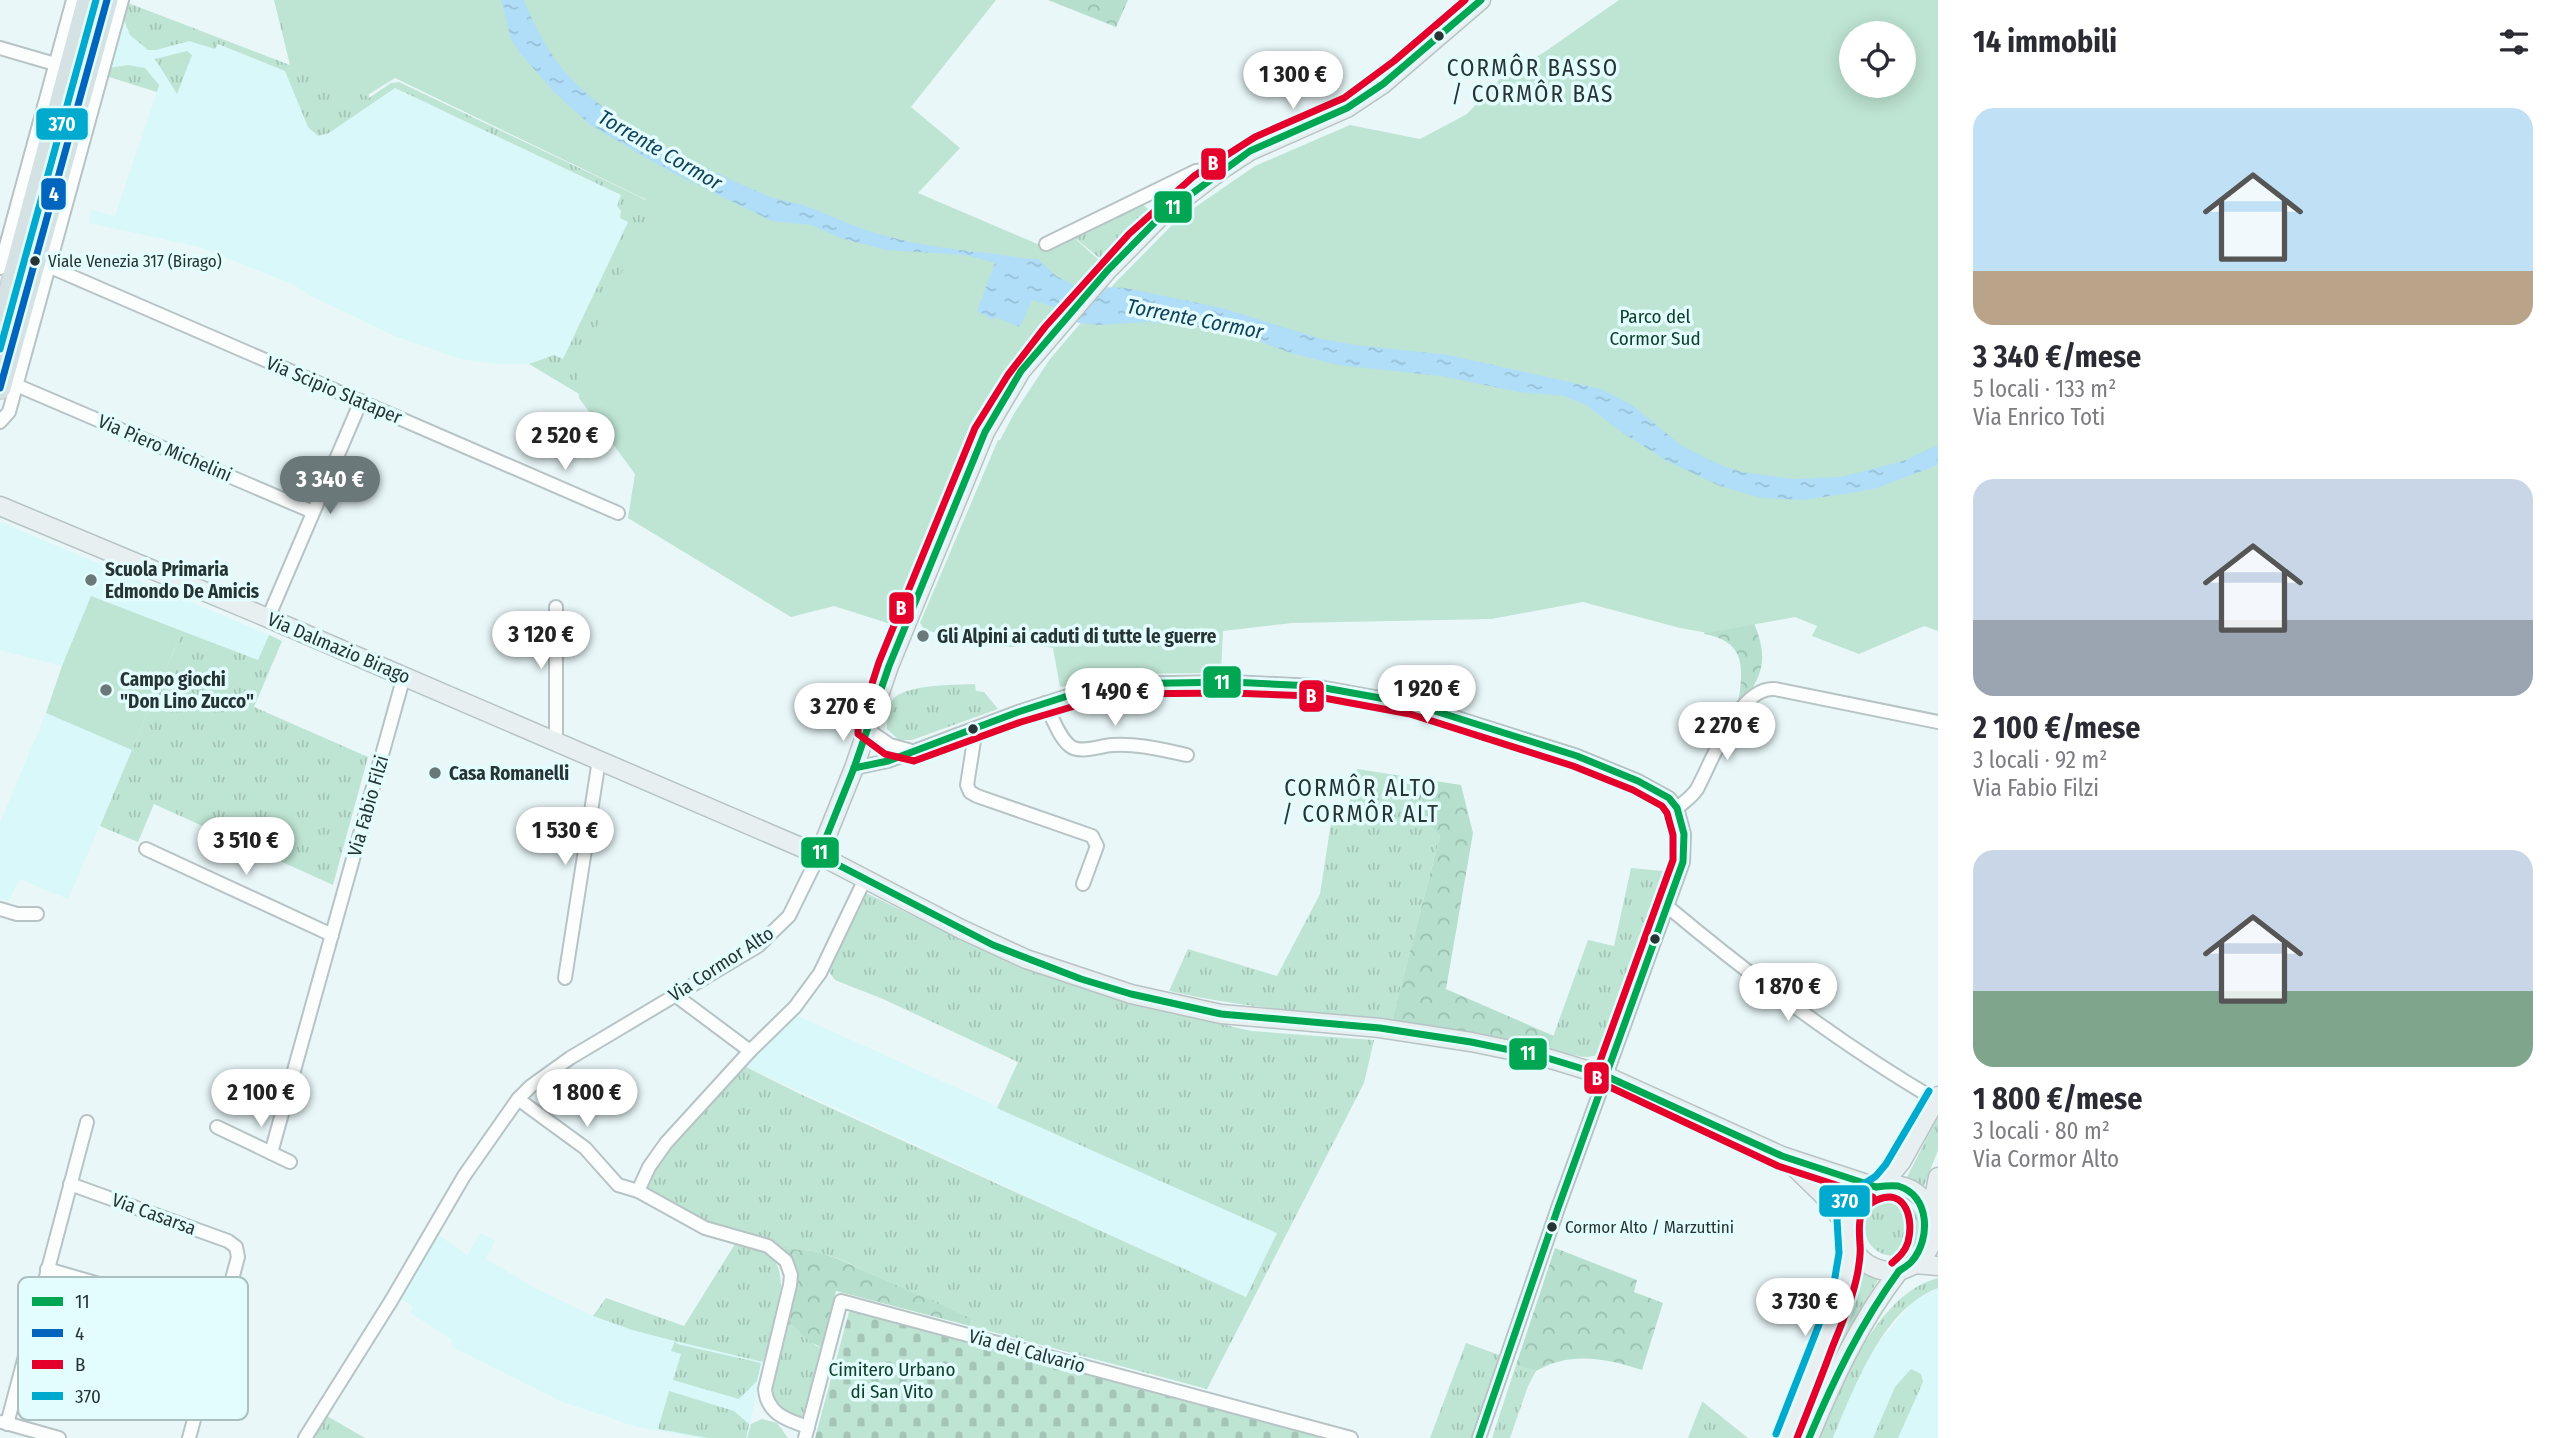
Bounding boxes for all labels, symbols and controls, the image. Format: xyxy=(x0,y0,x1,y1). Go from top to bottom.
map controls xyxy=(1839,21,1916,98)
button: locate xyxy=(1839,21,1916,98)
icon: filters xyxy=(2495,23,2533,61)
text: 14 immobili xyxy=(1973,24,2117,60)
unlabelled marker xyxy=(1432,29,1446,43)
pin: 1 300 € xyxy=(1228,52,1358,111)
district label: CORMÔR BASSO / CORMÔR BAS xyxy=(1447,53,1619,108)
text: 1 300 € xyxy=(1259,60,1327,88)
water label: Torrente Cormor xyxy=(594,104,727,196)
line badge: 370 xyxy=(35,107,89,141)
text: 370 xyxy=(47,113,76,136)
line badge: B xyxy=(1200,147,1227,181)
text: B xyxy=(1208,152,1219,175)
icon: home xyxy=(2190,154,2316,280)
line badge: 4 xyxy=(40,177,67,211)
text: 4 xyxy=(49,183,59,206)
line badge: 11 xyxy=(1153,190,1193,224)
text: 11 xyxy=(1165,196,1181,219)
place label: Viale Venezia 317 (Birago) xyxy=(48,251,222,272)
marker: Viale Venezia 317 (Birago) xyxy=(28,254,42,268)
water label: Torrente Cormor xyxy=(1125,293,1266,345)
park label: Parco del Cormor Sud xyxy=(1609,305,1701,350)
text: 3 340 €/mese xyxy=(1973,339,2141,375)
street label: Via Scipio Slataper xyxy=(263,351,406,429)
text: 5 locali · 133 m² xyxy=(1973,375,2116,403)
text: Via Enrico Toti xyxy=(1973,403,2105,431)
street label: Via Piero Michelini xyxy=(95,409,235,487)
pin: 2 520 € xyxy=(500,412,630,472)
text: 2 520 € xyxy=(532,421,598,449)
pin: 3 340 € xyxy=(265,456,395,516)
text: 3 340 € xyxy=(296,465,364,493)
icon: home xyxy=(2190,525,2316,651)
place label: Scuola Primaria Edmondo De Amicis xyxy=(105,558,260,603)
marker: Scuola Primaria Edmondo De Amicis xyxy=(83,572,99,588)
line badge: B xyxy=(888,591,915,625)
text: B xyxy=(896,597,907,620)
street label: Via Dalmazio Birago xyxy=(264,608,414,688)
pin: 3 120 € xyxy=(476,612,606,671)
text: 3 120 € xyxy=(508,620,574,648)
place label: Gli Alpini ai caduti di tutte le guerre xyxy=(937,625,1217,648)
marker: Gli Alpini ai caduti di tutte le guerre xyxy=(915,628,931,644)
line badge: 11 xyxy=(1202,665,1242,699)
pin: 1 920 € xyxy=(1362,666,1492,725)
place label: Campo giochi "Don Lino Zucco" xyxy=(120,668,254,713)
pin: 1 490 € xyxy=(1050,668,1180,728)
text: 11 xyxy=(1214,671,1230,694)
text: 1 920 € xyxy=(1394,674,1460,702)
text: 1 490 € xyxy=(1081,677,1149,705)
line badge: B xyxy=(1298,679,1325,713)
marker: Campo giochi "Don Lino Zucco" xyxy=(98,682,114,698)
pin: 3 270 € xyxy=(778,684,908,743)
text: B xyxy=(1306,685,1317,708)
text: 3 270 € xyxy=(810,692,876,720)
pin: 2 270 € xyxy=(1662,702,1792,762)
text: 2 100 €/mese xyxy=(1973,710,2141,746)
text: 2 270 € xyxy=(1694,711,1760,739)
unlabelled marker xyxy=(966,722,980,736)
text: 3 locali · 92 m² xyxy=(1973,746,2107,774)
street label: Via Fabio Filzi xyxy=(343,753,393,859)
place label: Casa Romanelli xyxy=(449,762,569,785)
marker: Casa Romanelli xyxy=(427,765,443,781)
district label: CORMÔR ALTO / CORMÔR ALT xyxy=(1282,773,1440,828)
text: Via Fabio Filzi xyxy=(1973,774,2099,802)
pin: 1 530 € xyxy=(500,808,630,867)
text: 1 530 € xyxy=(532,816,598,844)
pin: 3 510 € xyxy=(181,818,311,877)
text: 3 510 € xyxy=(213,826,279,854)
line badge: 11 xyxy=(800,836,840,869)
text: 11 xyxy=(812,841,828,864)
icon: home xyxy=(2190,896,2316,1022)
street label: Via Cormor Alto xyxy=(664,921,778,1007)
unlabelled marker xyxy=(1648,932,1662,946)
pin: 1 870 € xyxy=(1723,964,1853,1023)
text: 1 870 € xyxy=(1755,972,1821,1000)
line badge: 11 xyxy=(1508,1037,1548,1071)
text: 11 xyxy=(1520,1042,1536,1065)
line badge: B xyxy=(1583,1061,1610,1095)
text: B xyxy=(1592,1067,1603,1090)
pin: 2 100 € xyxy=(196,1070,326,1129)
pin: 1 800 € xyxy=(522,1070,652,1129)
text: 2 100 € xyxy=(227,1078,295,1106)
text: 1 800 € xyxy=(553,1078,621,1106)
text: 1 800 €/mese xyxy=(1973,1081,2142,1117)
text: 3 locali · 80 m² xyxy=(1973,1117,2110,1145)
text: Via Cormor Alto xyxy=(1973,1145,2119,1173)
line badge: 370 xyxy=(1818,1184,1871,1218)
street label: Via Casarsa xyxy=(109,1188,199,1240)
text: 370 xyxy=(1830,1190,1859,1213)
place label: Cormor Alto / Marzuttini xyxy=(1565,1217,1734,1238)
marker: Cormor Alto / Marzuttini xyxy=(1545,1220,1559,1234)
legend xyxy=(18,1277,248,1420)
pin: 3 730 € xyxy=(1740,1278,1870,1338)
text: 3 730 € xyxy=(1772,1287,1838,1315)
text: 11 xyxy=(75,1290,90,1313)
text: 4 xyxy=(75,1322,84,1345)
street label: Via del Calvario xyxy=(966,1324,1088,1378)
text: B xyxy=(75,1353,85,1376)
park label: Cimitero Urbano di San Vito xyxy=(829,1358,955,1403)
text: 370 xyxy=(75,1385,101,1408)

